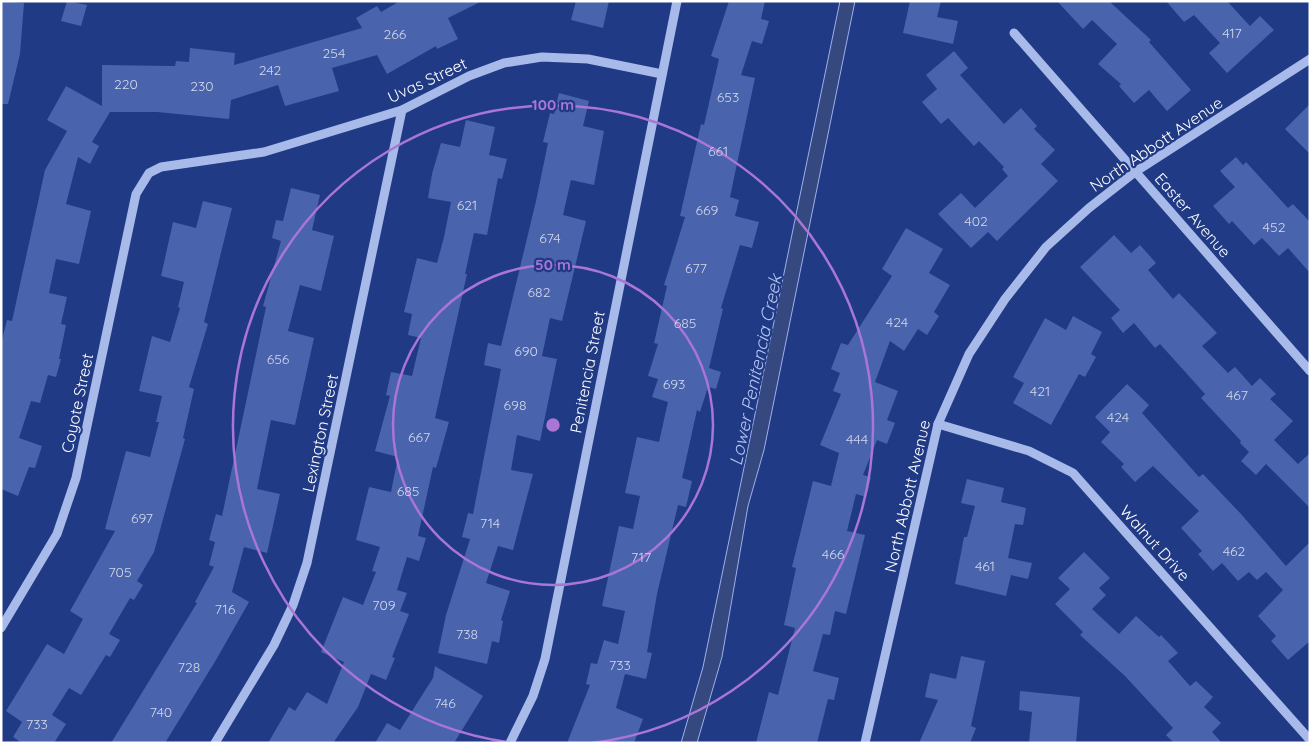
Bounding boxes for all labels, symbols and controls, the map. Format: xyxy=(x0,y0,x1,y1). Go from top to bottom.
house number: 417 xyxy=(1222,24,1242,42)
house number: 266 xyxy=(384,25,407,43)
house number: 254 xyxy=(323,44,345,62)
street label: Uvas Street xyxy=(384,53,470,107)
house number: 242 xyxy=(259,61,282,79)
house number: 220 xyxy=(114,75,138,93)
house number: 230 xyxy=(190,77,214,95)
house number: 653 xyxy=(717,88,739,106)
street label: North Abbott Avenue xyxy=(1086,92,1226,196)
text: 100 m xyxy=(532,95,574,114)
house number: 661 xyxy=(708,142,728,160)
street label: Easter Avenue xyxy=(1151,168,1235,262)
house number: 621 xyxy=(457,196,477,214)
house number: 669 xyxy=(696,201,719,219)
house number: 402 xyxy=(964,212,988,230)
house number: 452 xyxy=(1263,218,1286,236)
house number: 674 xyxy=(539,229,561,247)
text: 50 m xyxy=(535,255,571,274)
house number: 677 xyxy=(685,259,707,277)
water label: Lower Penitencia Creek xyxy=(724,271,787,468)
house number: 682 xyxy=(528,283,551,301)
street label: Penitencia Street xyxy=(565,309,609,435)
house number: 424 xyxy=(886,313,908,331)
house number: 685 xyxy=(674,314,696,332)
house number: 690 xyxy=(514,342,538,360)
house number: 656 xyxy=(267,350,290,368)
street label: Coyote Street xyxy=(57,351,97,455)
street label: Lexington Street xyxy=(298,372,342,494)
house number: 693 xyxy=(663,375,685,393)
house number: 421 xyxy=(1030,382,1050,400)
house number: 467 xyxy=(1226,386,1248,404)
house number: 698 xyxy=(504,396,526,414)
house number: 424 xyxy=(1107,408,1129,426)
centre of rings xyxy=(544,416,562,434)
street label: North Abbott Avenue xyxy=(880,418,934,574)
house number: 667 xyxy=(408,428,430,446)
house number: 444 xyxy=(846,430,868,448)
house number: 685 xyxy=(397,482,419,500)
street label: Walnut Drive xyxy=(1116,501,1194,585)
house number: 697 xyxy=(131,509,153,527)
house number: 714 xyxy=(480,514,500,532)
house number: 462 xyxy=(1223,542,1246,560)
house number: 466 xyxy=(822,545,845,563)
house number: 717 xyxy=(631,548,651,566)
house number: 461 xyxy=(975,557,995,575)
house number: 705 xyxy=(108,563,132,581)
house number: 709 xyxy=(372,596,396,614)
house number: 716 xyxy=(215,600,236,618)
house number: 738 xyxy=(456,625,478,643)
house number: 733 xyxy=(609,656,631,674)
house number: 728 xyxy=(178,658,200,676)
house number: 746 xyxy=(434,694,456,712)
house number: 740 xyxy=(150,703,172,721)
house number: 733 xyxy=(26,715,48,733)

